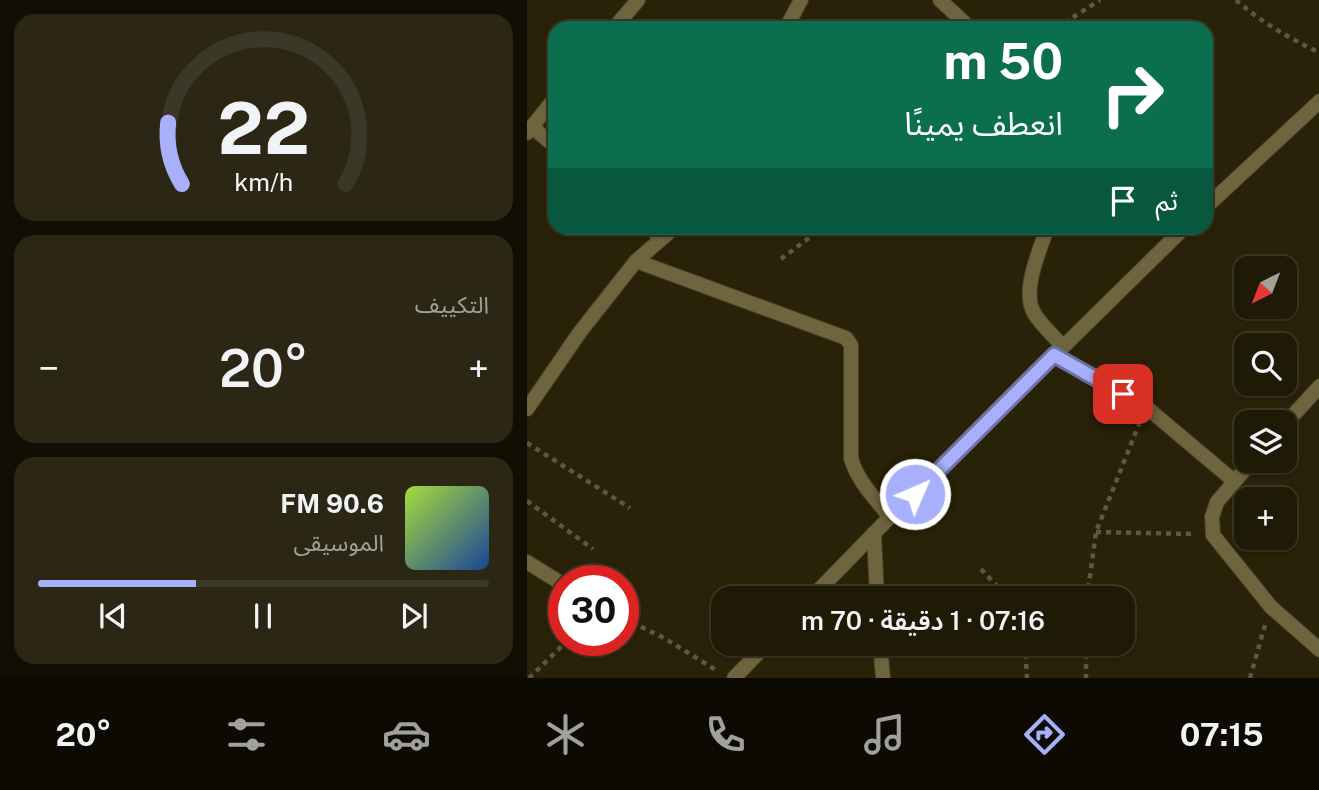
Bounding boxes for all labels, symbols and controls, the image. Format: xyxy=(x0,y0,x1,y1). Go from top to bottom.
text: 50 m xyxy=(943,32,1063,90)
icon: right xyxy=(1087,49,1178,140)
text: 22 xyxy=(217,85,310,170)
text: انعطف يمينًا xyxy=(904,105,1063,142)
text: km/h xyxy=(234,166,293,196)
icon: arrive xyxy=(1104,182,1142,220)
text: ثم xyxy=(1156,185,1178,216)
north arrow xyxy=(1234,256,1297,318)
map controls xyxy=(1234,256,1297,550)
text: التكييف xyxy=(415,291,489,318)
button: search xyxy=(1234,333,1297,396)
text: 20° xyxy=(219,338,308,399)
text: − xyxy=(38,346,59,391)
text: + xyxy=(468,346,489,391)
pin xyxy=(1093,364,1153,424)
icon: arrive xyxy=(1104,375,1142,413)
button: layers xyxy=(1234,410,1297,473)
position arrow xyxy=(878,457,952,531)
button: + xyxy=(1234,487,1297,550)
text: 90.6 FM xyxy=(280,488,384,519)
text: الموسيقى xyxy=(293,529,384,556)
speed limit sign: 30 xyxy=(548,565,639,656)
icon: previous xyxy=(94,597,132,635)
icon: pause xyxy=(244,597,282,635)
icon: next xyxy=(395,597,433,635)
text: 07:16 · 1 دقيقة · 70 m xyxy=(801,605,1045,636)
icon: filters xyxy=(222,710,271,759)
icon: car xyxy=(382,710,431,759)
icon: climate xyxy=(541,710,590,759)
icon: phone xyxy=(701,710,750,759)
icon: music xyxy=(860,710,909,759)
icon: directions xyxy=(1020,710,1069,759)
text: 20° xyxy=(55,716,112,753)
text: 07:15 xyxy=(1180,716,1264,753)

